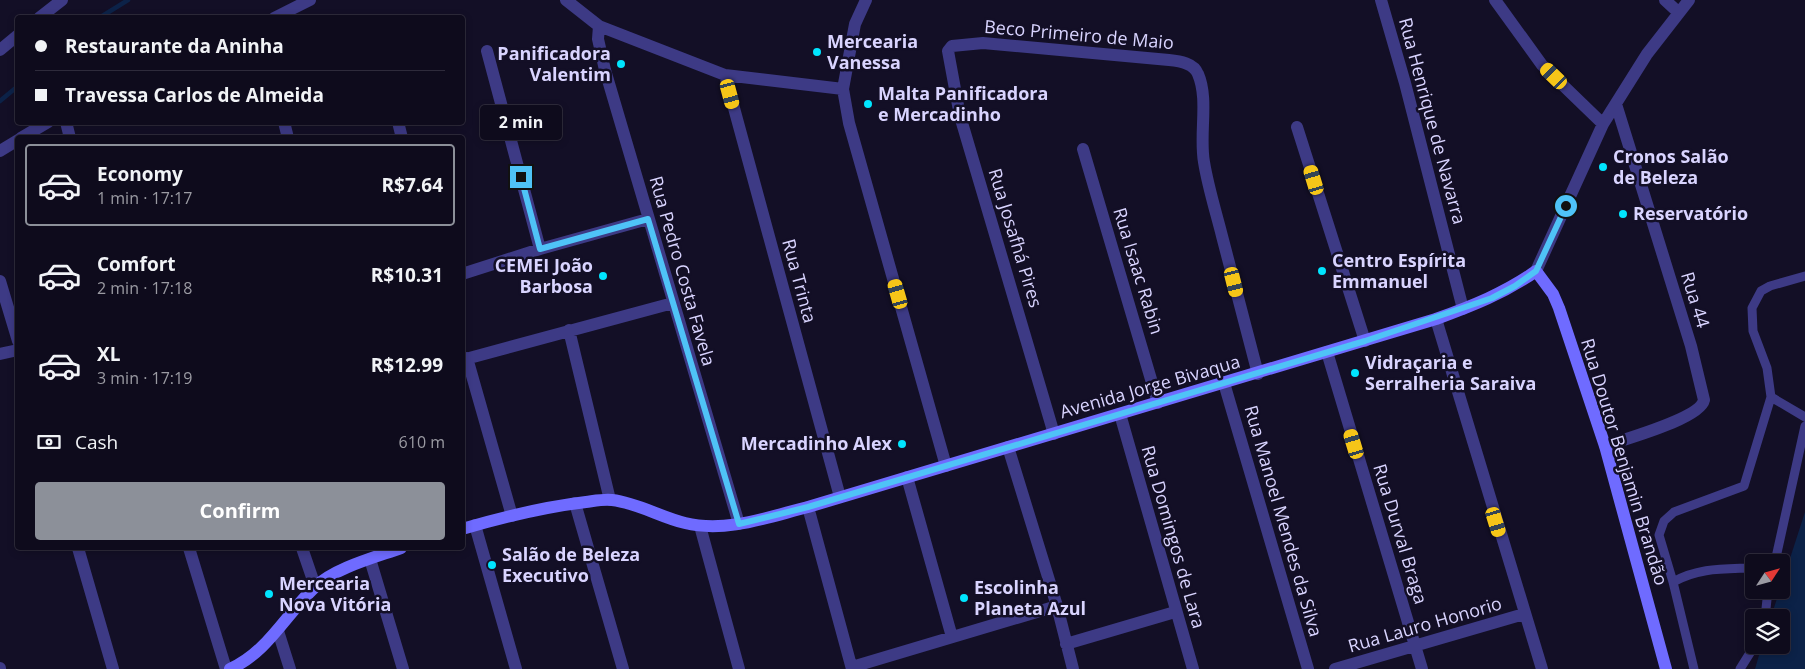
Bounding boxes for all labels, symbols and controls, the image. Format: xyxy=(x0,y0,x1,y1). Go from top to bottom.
street label: Beco Primeiro de Maio xyxy=(983,14,1175,54)
street label: Rua Henrique de Navarra xyxy=(1394,15,1472,227)
place label: Mercearia Vanessa xyxy=(827,29,918,74)
text: Restaurante da Aninha xyxy=(65,33,284,59)
place label: Panificadora Valentim xyxy=(497,41,611,86)
marker: Mercearia Vanessa xyxy=(811,46,823,58)
marker: Panificadora Valentim xyxy=(615,58,627,70)
car xyxy=(1538,60,1570,92)
car xyxy=(718,78,741,110)
place label: Malta Panificadora e Mercadinho xyxy=(878,81,1048,126)
text: Travessa Carlos de Almeida xyxy=(65,82,324,108)
marker: Malta Panificadora e Mercadinho xyxy=(862,98,874,110)
callout: 2 min xyxy=(480,104,562,140)
text: 2 min xyxy=(499,111,543,133)
place label: Cronos Salão de Beleza xyxy=(1613,144,1729,189)
text: Economy xyxy=(97,161,183,187)
marker: Cronos Salão de Beleza xyxy=(1597,161,1609,173)
icon: car xyxy=(37,163,82,208)
car xyxy=(1302,163,1325,197)
street label: Rua Josafhá Pires xyxy=(983,165,1049,310)
route end xyxy=(510,166,532,188)
text: R$7.64 xyxy=(382,172,443,198)
street label: Rua Pedro Costa Favela xyxy=(644,173,722,368)
text: 1 min · 17:17 xyxy=(97,187,192,209)
route start xyxy=(1555,195,1577,217)
place label: Reservatório xyxy=(1633,201,1748,225)
street label: Rua Isaac Rabin xyxy=(1108,204,1170,337)
marker: Reservatório xyxy=(1617,208,1629,220)
street label: Rua Trinta xyxy=(777,236,823,325)
place label: Centro Espírita Emmanuel xyxy=(1332,248,1466,293)
text: Comfort xyxy=(97,251,176,277)
icon: car xyxy=(37,253,82,298)
place label: CEMEI João Barbosa xyxy=(495,253,593,298)
text: R$10.31 xyxy=(371,262,443,288)
marker: Centro Espírita Emmanuel xyxy=(1316,265,1328,277)
car xyxy=(1223,266,1244,298)
street label: Rua 44 xyxy=(1676,269,1716,331)
marker: CEMEI João Barbosa xyxy=(597,270,609,282)
text: 2 min · 17:18 xyxy=(97,277,192,299)
car xyxy=(886,278,909,310)
street label: Rua Doutor Benjamin Brandão xyxy=(1576,335,1674,588)
text: XL xyxy=(97,341,120,367)
icon: car xyxy=(37,343,82,388)
street label: Avenida Jorge Bivaqua xyxy=(1057,349,1243,423)
place label: Vidraçaria e Serralheria Saraiva xyxy=(1365,350,1536,395)
text: R$12.99 xyxy=(371,352,443,378)
text: 3 min · 17:19 xyxy=(97,367,192,389)
marker: Vidraçaria e Serralheria Saraiva xyxy=(1349,367,1361,379)
street label: Rua Manoel Mendes da Silva xyxy=(1239,402,1329,639)
car xyxy=(1342,427,1365,461)
icon: cash xyxy=(35,428,63,456)
text: Cash xyxy=(75,429,118,455)
text: 610 m xyxy=(399,431,445,453)
place label: Mercadinho Alex xyxy=(741,431,893,455)
marker: Mercadinho Alex xyxy=(896,438,908,450)
street label: Rua Domingos de Lara xyxy=(1136,442,1212,631)
street label: Rua Durval Braga xyxy=(1368,461,1434,607)
button: Confirm xyxy=(35,482,445,540)
car xyxy=(1484,505,1507,539)
place label: Salão de Beleza Executivo xyxy=(502,542,640,587)
north arrow xyxy=(1745,554,1790,599)
map controls xyxy=(1745,554,1790,654)
marker: Salão de Beleza Executivo xyxy=(486,559,498,571)
place label: Mercearia Nova Vitória xyxy=(279,571,391,616)
place label: Escolinha Planeta Azul xyxy=(974,575,1086,620)
marker: Mercearia Nova Vitória xyxy=(263,588,275,600)
street label: Rua Lauro Honorio xyxy=(1345,591,1504,657)
marker: Escolinha Planeta Azul xyxy=(958,592,970,604)
button: layers xyxy=(1745,609,1790,654)

